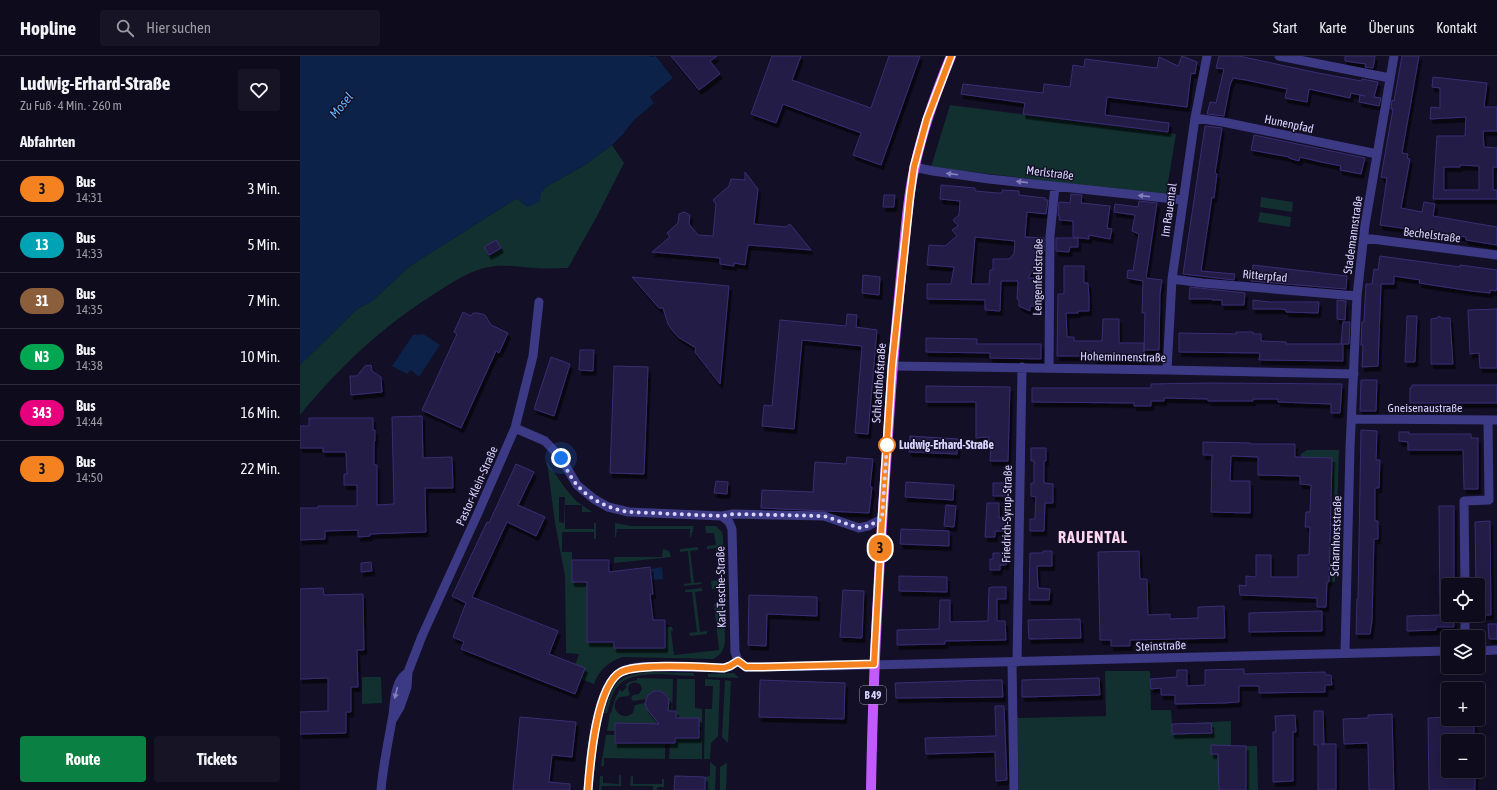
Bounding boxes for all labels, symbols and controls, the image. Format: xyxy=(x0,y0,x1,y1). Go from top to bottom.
search box xyxy=(100,10,380,46)
text: Hopline xyxy=(20,17,76,39)
icon: search xyxy=(114,17,136,39)
text: Hier suchen xyxy=(146,19,211,36)
text: Start xyxy=(1273,20,1297,36)
text: Karte xyxy=(1319,20,1347,36)
text: Über uns xyxy=(1369,20,1414,36)
text: Kontakt xyxy=(1436,20,1477,36)
button: heart xyxy=(238,69,280,111)
text: Ludwig-Erhard-Straße xyxy=(20,72,170,94)
water label: Mosel xyxy=(326,89,356,121)
text: Zu Fuß · 4 Min. · 260 m xyxy=(20,98,122,113)
street label: Hunenpfad xyxy=(1263,112,1315,136)
text: Abfahrten xyxy=(20,133,75,150)
street label: Merlstraße xyxy=(1025,163,1075,183)
one-way arrow xyxy=(946,171,958,177)
text: Bus xyxy=(76,173,96,190)
one-way arrow xyxy=(1016,179,1028,185)
text: 3 Min. xyxy=(247,180,280,197)
text: 3 xyxy=(39,181,45,197)
street label: Im Rauental xyxy=(1158,181,1180,238)
text: 14:31 xyxy=(76,190,103,205)
one-way arrow xyxy=(1138,193,1150,199)
street label: Stademannstraße xyxy=(1341,195,1365,275)
street label: Bechelstraße xyxy=(1403,225,1461,245)
text: Bus xyxy=(76,229,96,246)
text: 5 Min. xyxy=(247,236,280,253)
text: 13 xyxy=(35,237,49,253)
street label: Lengenfeldstraße xyxy=(1030,238,1046,316)
text: 14:33 xyxy=(76,246,103,261)
street label: Ritterpfad xyxy=(1242,267,1288,285)
text: Bus xyxy=(76,285,96,302)
text: 7 Min. xyxy=(247,292,280,309)
text: 31 xyxy=(35,293,49,309)
text: 14:35 xyxy=(76,302,103,317)
text: Bus xyxy=(76,341,96,358)
street label: Schlachthofstraße xyxy=(869,343,889,423)
text: 10 Min. xyxy=(240,348,280,365)
text: N3 xyxy=(35,349,49,365)
street label: Hoheminnenstraße xyxy=(1080,349,1166,365)
text: 14:38 xyxy=(76,358,103,373)
text: Bus xyxy=(76,397,96,414)
street label: Gneisenaustraße xyxy=(1388,401,1462,415)
text: 16 Min. xyxy=(240,404,280,421)
text: 343 xyxy=(32,405,52,421)
text: 14:44 xyxy=(76,414,103,429)
marker: Ludwig-Erhard-Straße xyxy=(878,436,896,454)
place label: Ludwig-Erhard-Straße xyxy=(899,438,995,452)
street label: Pastor-Klein-Straße xyxy=(453,444,501,528)
your location xyxy=(551,448,571,468)
text: Bus xyxy=(76,453,96,470)
text: 22 Min. xyxy=(240,460,280,477)
text: 3 xyxy=(39,461,45,477)
street label: Friedrich-Syrup-Straße xyxy=(999,465,1015,563)
text: 14:50 xyxy=(76,470,103,485)
street label: Scharnhorststraße xyxy=(1328,495,1344,577)
district label: RAUENTAL xyxy=(1058,528,1128,546)
line badge: 3 xyxy=(867,535,893,561)
text: 3 xyxy=(877,540,883,556)
street label: Karl-Tesche-Straße xyxy=(713,546,729,628)
map controls xyxy=(1441,578,1485,778)
button: locate xyxy=(1441,578,1485,622)
button: layers xyxy=(1441,630,1485,674)
street label: Steinstraße xyxy=(1136,638,1186,654)
button: + xyxy=(1441,682,1485,726)
road number: B 49 xyxy=(860,686,886,704)
one-way arrow xyxy=(393,687,399,699)
button: − xyxy=(1441,734,1485,778)
button: Route xyxy=(20,736,146,782)
button: Tickets xyxy=(154,736,280,782)

